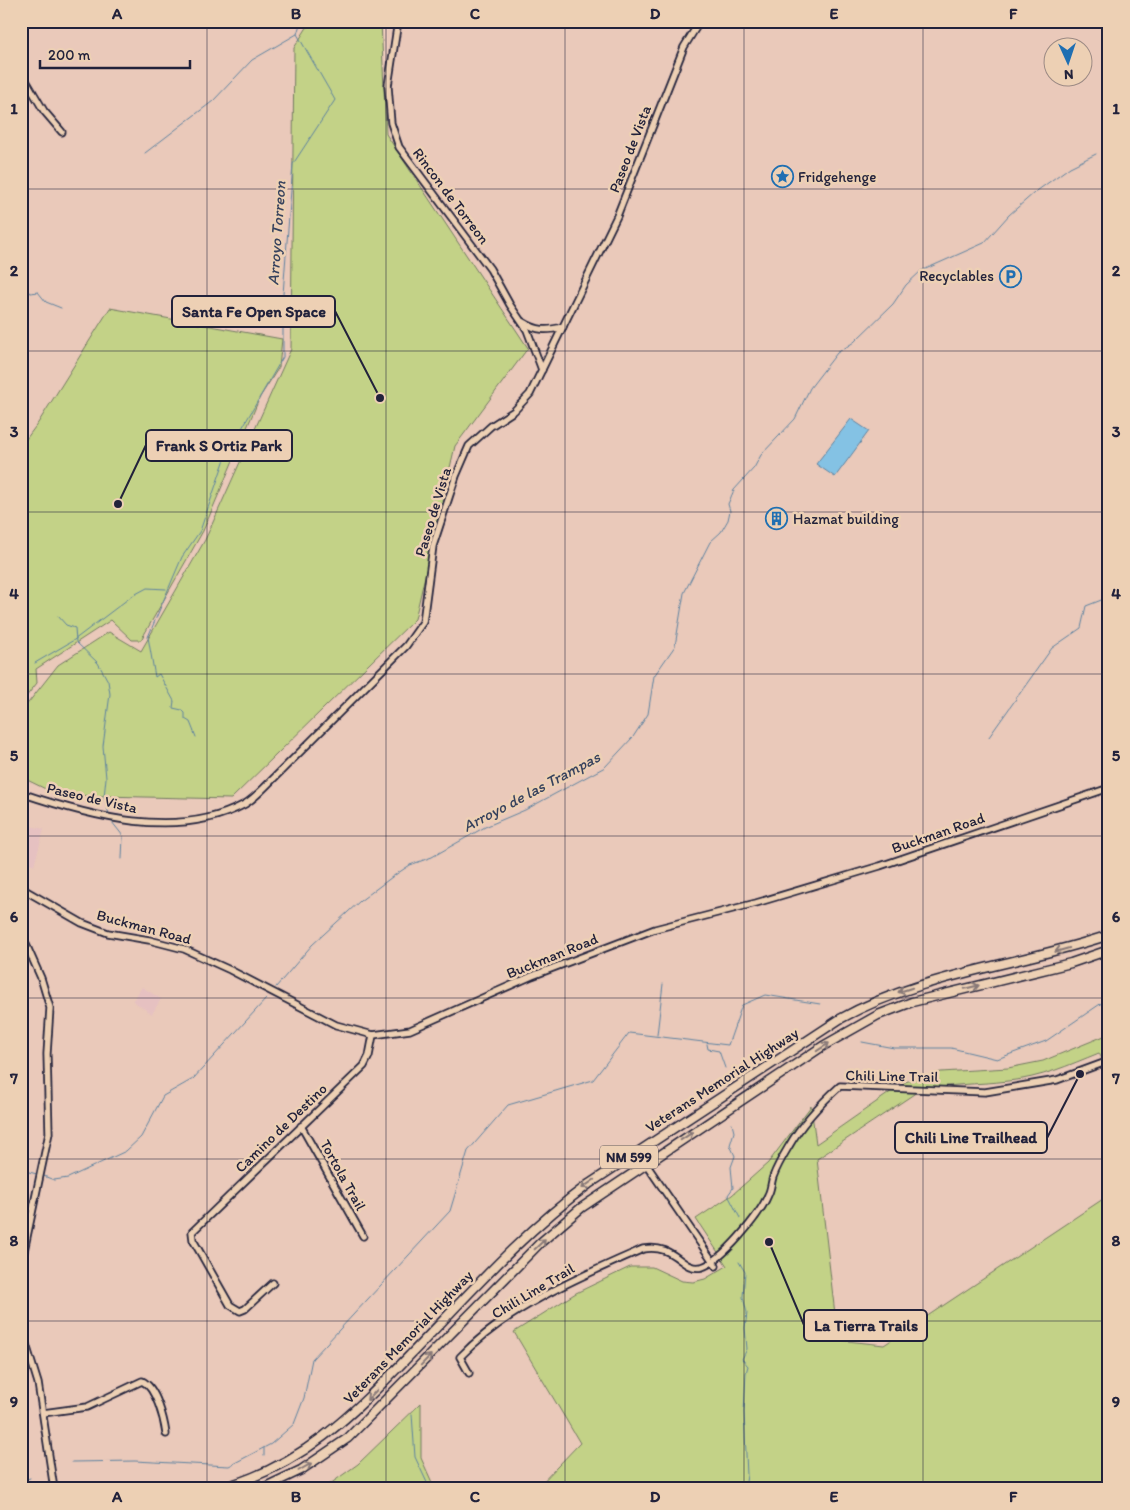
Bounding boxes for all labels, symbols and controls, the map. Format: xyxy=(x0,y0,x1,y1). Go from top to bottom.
text: A xyxy=(111,4,123,23)
text: B xyxy=(291,4,302,23)
text: C xyxy=(470,4,481,23)
text: D xyxy=(650,4,661,23)
text: E xyxy=(830,4,839,23)
text: F xyxy=(1009,4,1018,23)
scale bar xyxy=(40,38,190,70)
north arrow xyxy=(1042,38,1092,88)
text: 200 m xyxy=(48,46,91,64)
text: N xyxy=(1063,66,1074,83)
text: 1 xyxy=(10,99,18,118)
text: 1 xyxy=(1112,99,1120,118)
street label: Paseo de Vista xyxy=(605,103,655,195)
street label: Rincon de Torreon xyxy=(409,144,493,248)
place icon: Fridgehenge xyxy=(770,165,794,189)
place label: Fridgehenge xyxy=(798,168,876,186)
water label: Arroyo Torreon xyxy=(263,179,290,286)
text: 2 xyxy=(10,261,19,280)
text: 2 xyxy=(1112,261,1121,280)
parking icon: Recyclables xyxy=(998,264,1022,288)
place label: Recyclables xyxy=(919,267,994,285)
callout: Santa Fe Open Space xyxy=(172,296,335,327)
text: Santa Fe Open Space xyxy=(182,302,326,322)
text: 3 xyxy=(10,422,19,441)
text: 3 xyxy=(1112,422,1121,441)
callout: Frank S Ortiz Park xyxy=(146,430,292,461)
text: Frank S Ortiz Park xyxy=(156,436,283,455)
street label: Paseo de Vista xyxy=(411,465,455,559)
building icon: Hazmat building xyxy=(765,507,789,531)
place label: Hazmat building xyxy=(793,510,899,528)
text: 4 xyxy=(9,584,19,603)
text: 4 xyxy=(1111,584,1121,603)
text: 5 xyxy=(10,746,19,765)
text: 5 xyxy=(1112,746,1121,765)
water label: Arroyo de las Trampas xyxy=(459,747,604,836)
street label: Paseo de Vista xyxy=(45,779,139,817)
street label: Buckman Road xyxy=(889,809,987,857)
street label: Buckman Road xyxy=(95,906,193,948)
text: 6 xyxy=(10,907,19,926)
text: 6 xyxy=(1112,907,1121,926)
street label: Buckman Road xyxy=(504,929,600,983)
one-way arrow xyxy=(1055,945,1071,955)
one-way arrow xyxy=(964,982,980,991)
one-way arrow xyxy=(897,985,913,995)
street label: Veterans Memorial Highway xyxy=(642,1024,802,1136)
one-way arrow xyxy=(815,1042,829,1052)
street label: Chili Line Trail xyxy=(845,1066,940,1086)
text: 7 xyxy=(9,1069,18,1088)
text: 7 xyxy=(1111,1069,1120,1088)
street label: Camino de Destino xyxy=(231,1080,331,1176)
callout: Chili Line Trailhead xyxy=(895,1122,1047,1153)
text: Chili Line Trailhead xyxy=(905,1128,1037,1147)
one-way arrow xyxy=(680,1131,694,1142)
street label: Tortola Trail xyxy=(316,1136,370,1214)
road number: NM 599 xyxy=(600,1146,658,1168)
one-way arrow xyxy=(582,1179,596,1189)
text: 8 xyxy=(10,1231,19,1250)
text: 8 xyxy=(1112,1231,1121,1250)
one-way arrow xyxy=(533,1238,546,1250)
street label: Chili Line Trail xyxy=(488,1259,578,1323)
street label: Veterans Memorial Highway xyxy=(339,1266,477,1408)
callout: La Tierra Trails xyxy=(804,1310,927,1341)
text: La Tierra Trails xyxy=(814,1316,918,1335)
one-way arrow xyxy=(420,1354,432,1366)
one-way arrow xyxy=(366,1389,378,1401)
text: 9 xyxy=(10,1392,18,1411)
text: 9 xyxy=(1112,1392,1120,1411)
one-way arrow xyxy=(297,1462,312,1472)
text: A xyxy=(111,1487,123,1506)
text: B xyxy=(291,1487,302,1506)
text: C xyxy=(470,1487,481,1506)
text: D xyxy=(650,1487,661,1506)
text: E xyxy=(830,1487,839,1506)
text: F xyxy=(1009,1487,1018,1506)

